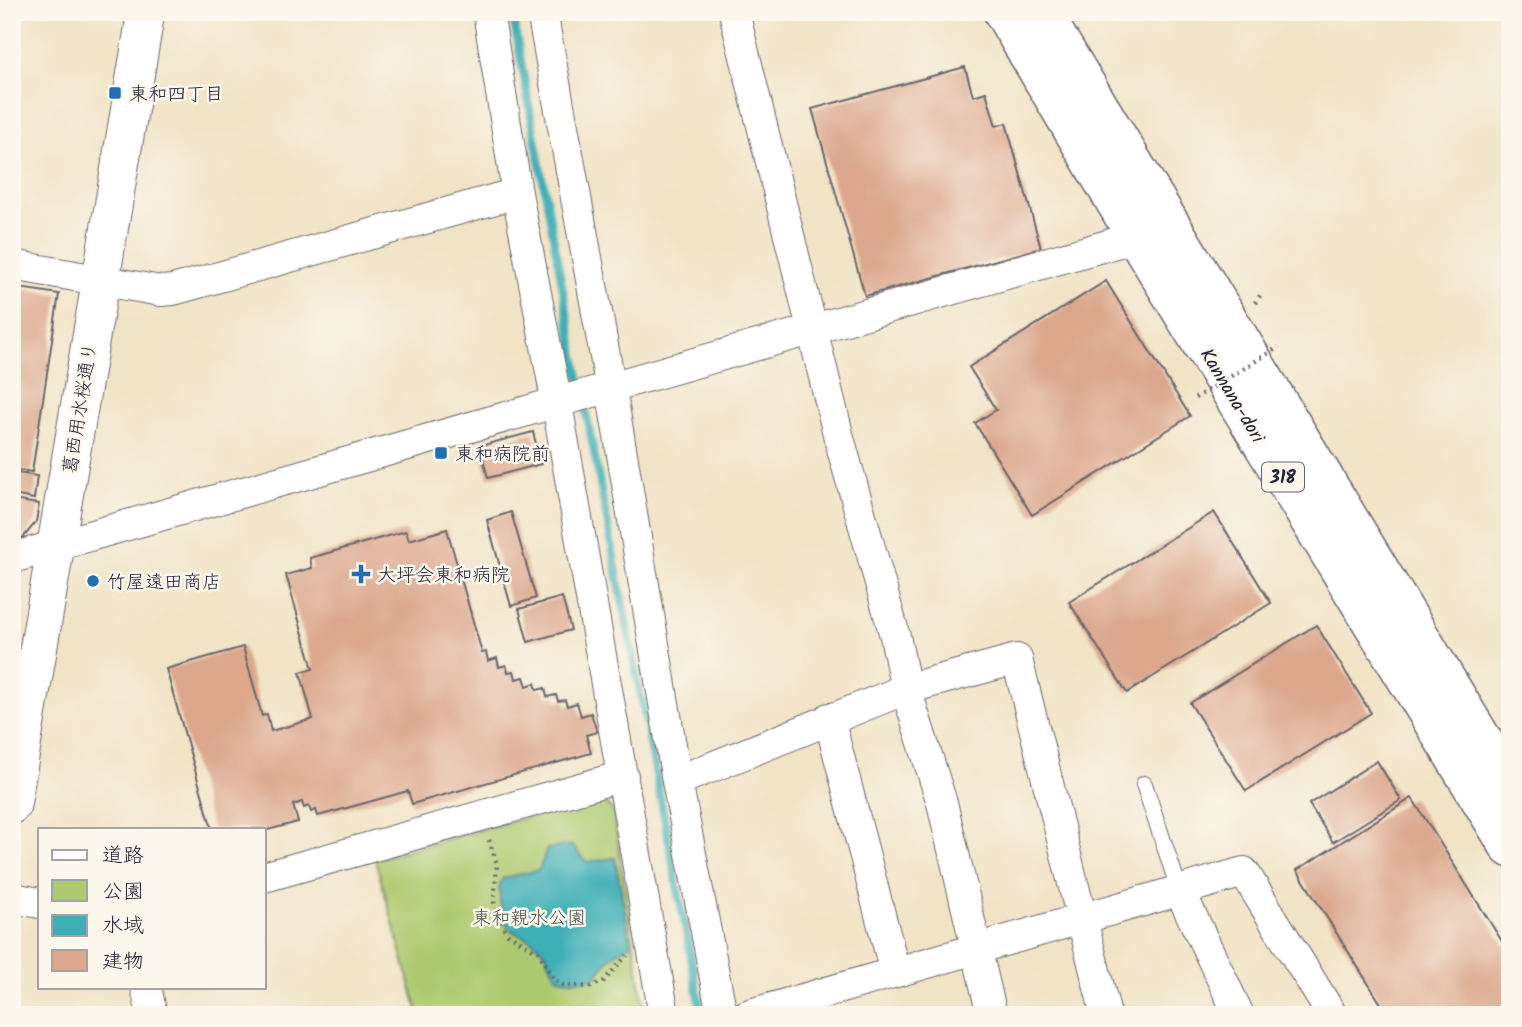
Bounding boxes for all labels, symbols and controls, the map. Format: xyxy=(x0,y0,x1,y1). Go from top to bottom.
place label: 東和四丁目 xyxy=(129,80,224,110)
marker: 東和四丁目 xyxy=(107,85,123,101)
street label: 葛西用水桜通り xyxy=(56,340,106,476)
street label: Kannana-dori xyxy=(1191,343,1272,450)
place label: 東和病院前 xyxy=(455,440,550,470)
marker: 東和病院前 xyxy=(433,445,449,461)
road number: 318 xyxy=(1262,462,1304,491)
place label: 大坪会東和病院 xyxy=(377,561,510,591)
marker: 大坪会東和病院 xyxy=(351,564,371,584)
place label: 竹屋遠田商店 xyxy=(107,568,221,598)
marker: 竹屋遠田商店 xyxy=(85,573,101,589)
legend xyxy=(38,828,266,988)
text: 道路 xyxy=(102,840,144,873)
text: 公園 xyxy=(102,876,144,909)
park label: 東和親水公園 xyxy=(472,904,586,934)
text: 水域 xyxy=(102,910,144,943)
text: 建物 xyxy=(102,946,144,979)

